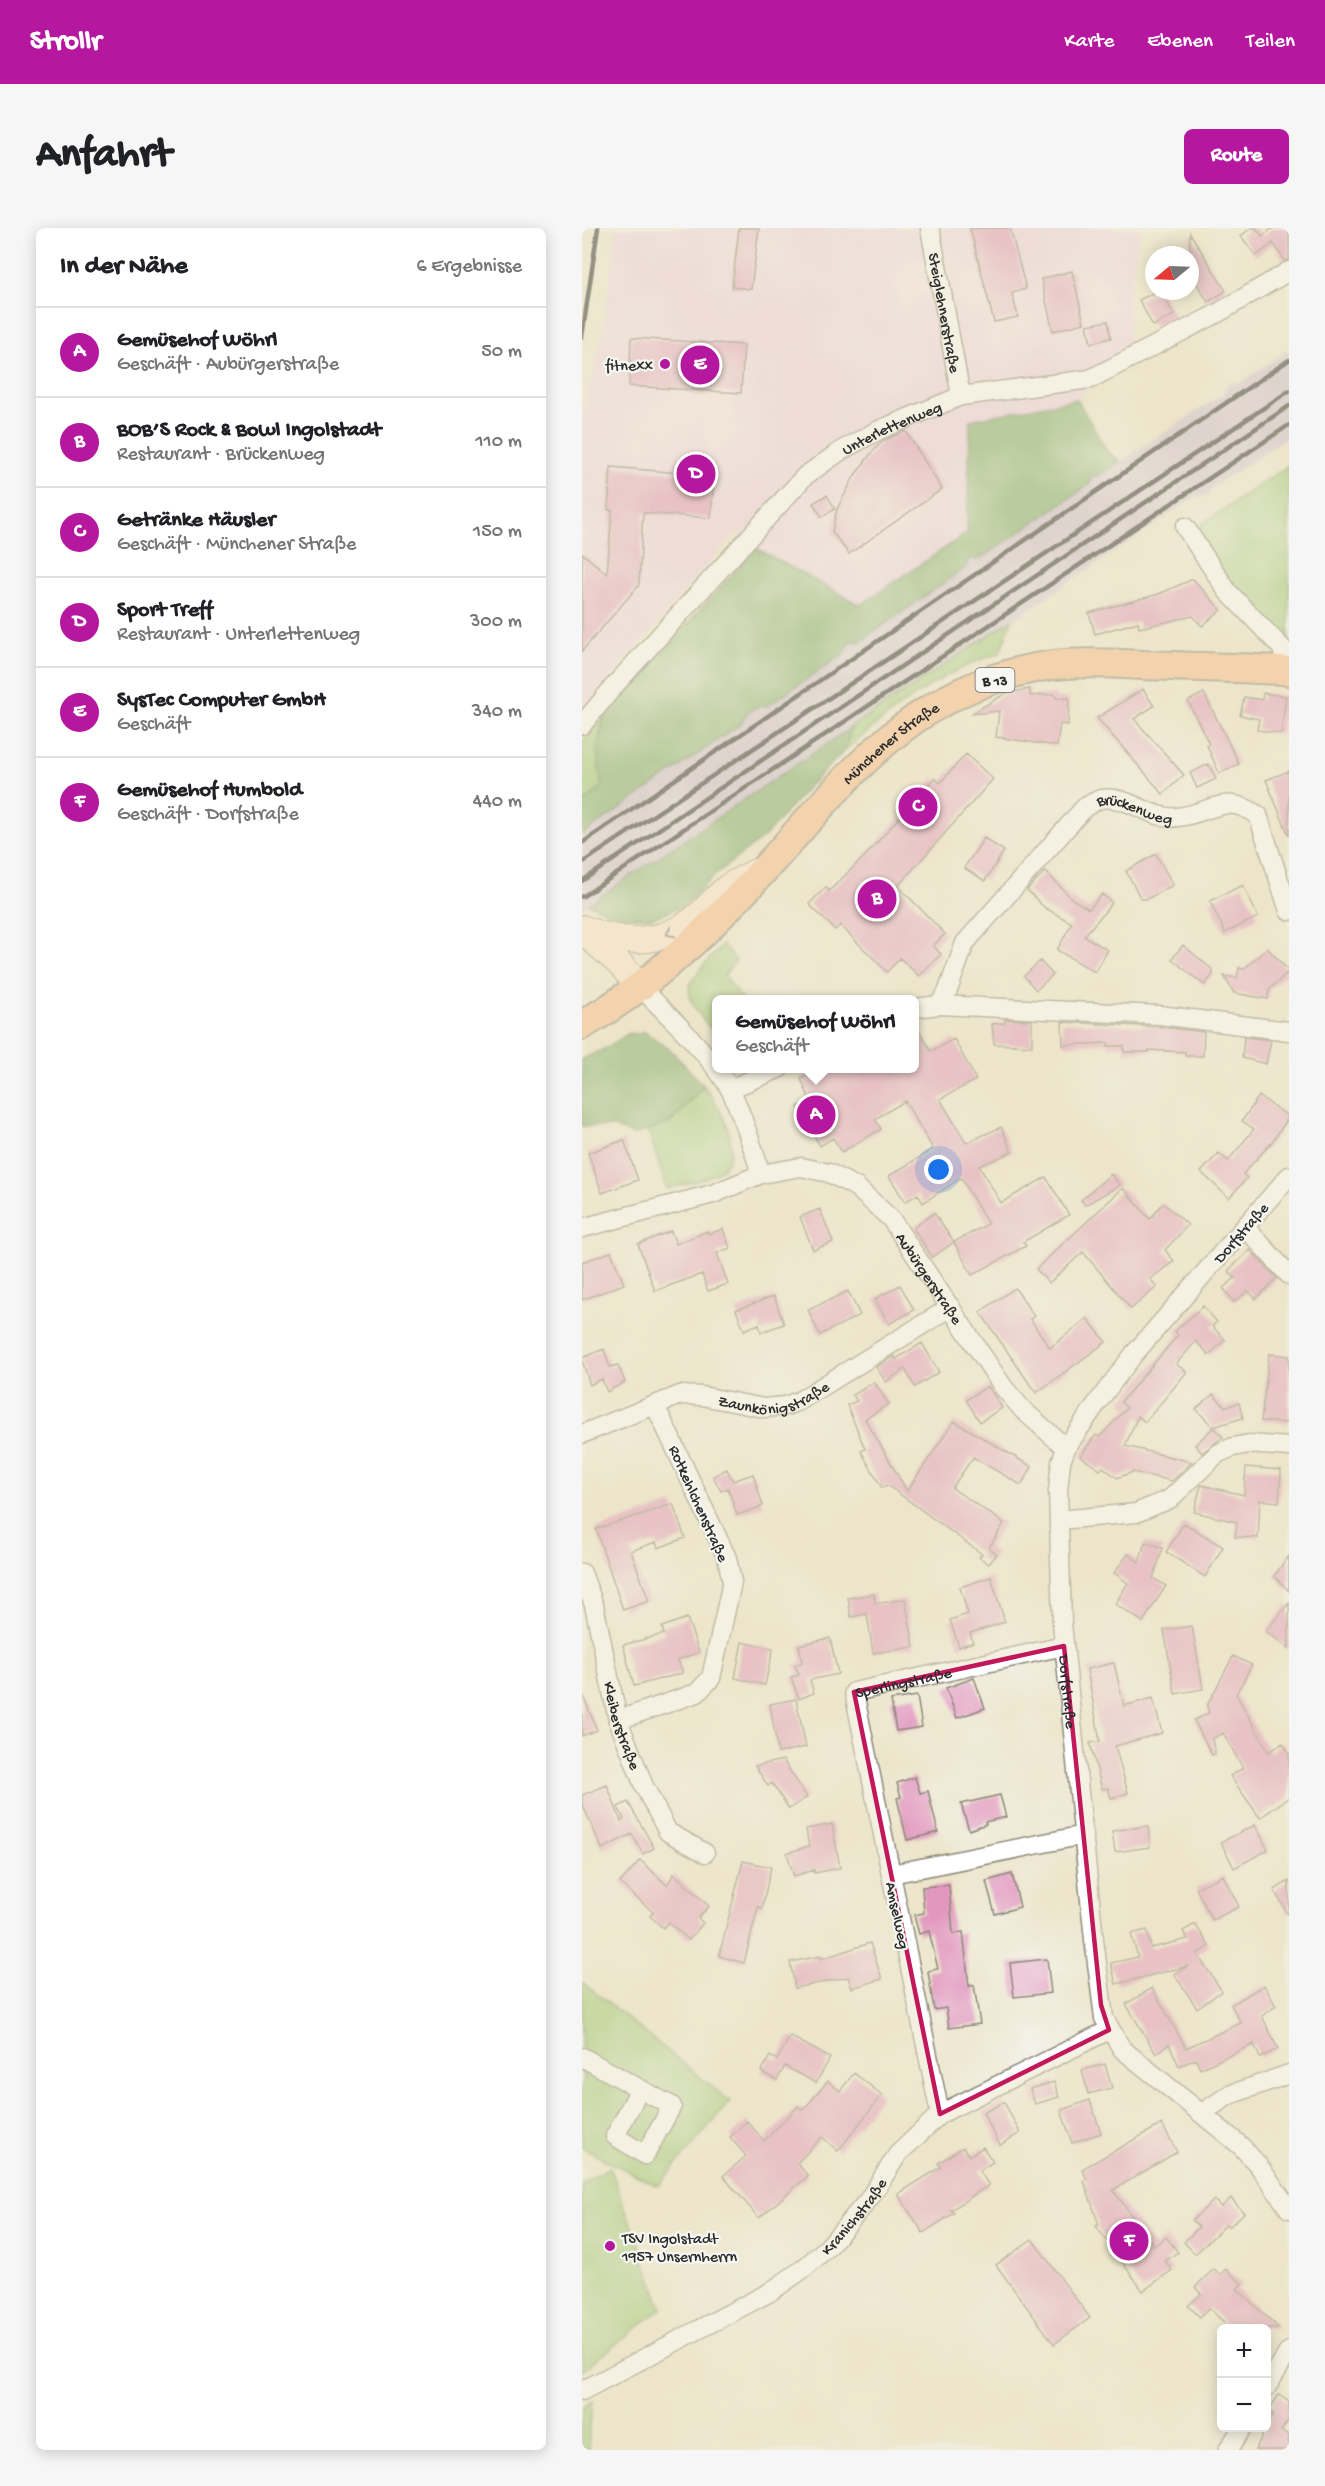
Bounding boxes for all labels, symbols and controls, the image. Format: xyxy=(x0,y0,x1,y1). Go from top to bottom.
text: Strollr xyxy=(30,26,101,59)
text: Karte xyxy=(1064,30,1114,55)
text: Ebenen xyxy=(1147,30,1213,55)
text: Teilen xyxy=(1246,30,1295,55)
button: Route xyxy=(1184,129,1289,184)
text: Anfahrt xyxy=(36,132,171,181)
north arrow xyxy=(1145,246,1199,300)
text: In der Nähe xyxy=(60,252,188,283)
street label: Steiglehnerstraße xyxy=(922,252,963,376)
text: 6 Ergebnisse xyxy=(416,256,522,279)
text: Gemüsehof Wöhrl xyxy=(117,328,277,354)
text: A xyxy=(74,341,85,364)
text: 50 m xyxy=(481,341,522,364)
pin: E xyxy=(680,342,720,388)
text: Geschäft · Aubürgerstraße xyxy=(117,354,339,377)
marker: fitnexx xyxy=(658,357,672,371)
place label: fitnexx xyxy=(604,358,654,377)
street label: Unterlettenweg xyxy=(840,399,945,461)
text: BOB’S Rock & Bowl Ingolstadt xyxy=(117,418,381,444)
text: B xyxy=(74,431,85,454)
text: 110 m xyxy=(476,431,522,454)
text: Restaurant · Brückenweg xyxy=(117,444,325,467)
pin: D xyxy=(676,452,716,496)
text: Getränke Häusler xyxy=(117,508,275,534)
text: C xyxy=(74,521,85,544)
text: 150 m xyxy=(473,521,522,544)
text: Geschäft · Münchener Straße xyxy=(117,534,356,557)
text: Sport Treff xyxy=(117,598,213,624)
text: D xyxy=(73,611,86,634)
text: 300 m xyxy=(470,611,522,634)
text: Restaurant · Unterlettenweg xyxy=(117,624,360,647)
road number: B 13 xyxy=(976,668,1014,692)
text: SysTec Computer GmbH xyxy=(117,688,326,714)
street label: Münchener Straße xyxy=(840,699,944,790)
text: E xyxy=(73,701,86,724)
text: 340 m xyxy=(472,701,522,724)
text: Geschäft xyxy=(117,714,190,737)
text: Gemüsehof Humbold xyxy=(117,778,302,804)
pin: C xyxy=(898,784,938,830)
text: F xyxy=(74,791,85,814)
text: 440 m xyxy=(473,791,522,814)
street label: Brückenweg xyxy=(1094,792,1173,831)
text: Geschäft · Dorfstraße xyxy=(117,804,299,827)
pin: B xyxy=(858,876,896,922)
one-way arrow xyxy=(666,926,676,937)
popup xyxy=(712,995,919,1073)
text: Gemüsehof Wöhrl xyxy=(735,1010,896,1036)
text: Geschäft xyxy=(735,1036,809,1059)
pin: A xyxy=(796,1092,836,1138)
your location xyxy=(924,1155,953,1184)
street label: Dorfstraße xyxy=(1210,1199,1275,1269)
street label: Aubürgerstraße xyxy=(890,1230,965,1330)
street label: Zaunkönigstraße xyxy=(716,1378,834,1421)
street label: Rotkehlchenstraße xyxy=(663,1443,731,1566)
street label: Dorfstraße xyxy=(1052,1653,1079,1730)
street label: Sperlingstraße xyxy=(854,1665,954,1704)
street label: Kleiberstraße xyxy=(597,1680,643,1774)
street label: Amselweg xyxy=(879,1880,912,1951)
street label: Kranichstraße xyxy=(819,2175,893,2261)
pin: F xyxy=(1110,2218,1148,2264)
place label: TSV Ingolstadt 1957 Unsernherrn xyxy=(621,2231,737,2268)
marker: TSV Ingolstadt 1957 Unsernherrn xyxy=(603,2239,617,2253)
map controls xyxy=(1217,2324,1271,2432)
button: + xyxy=(1217,2324,1271,2378)
button: − xyxy=(1217,2378,1271,2432)

